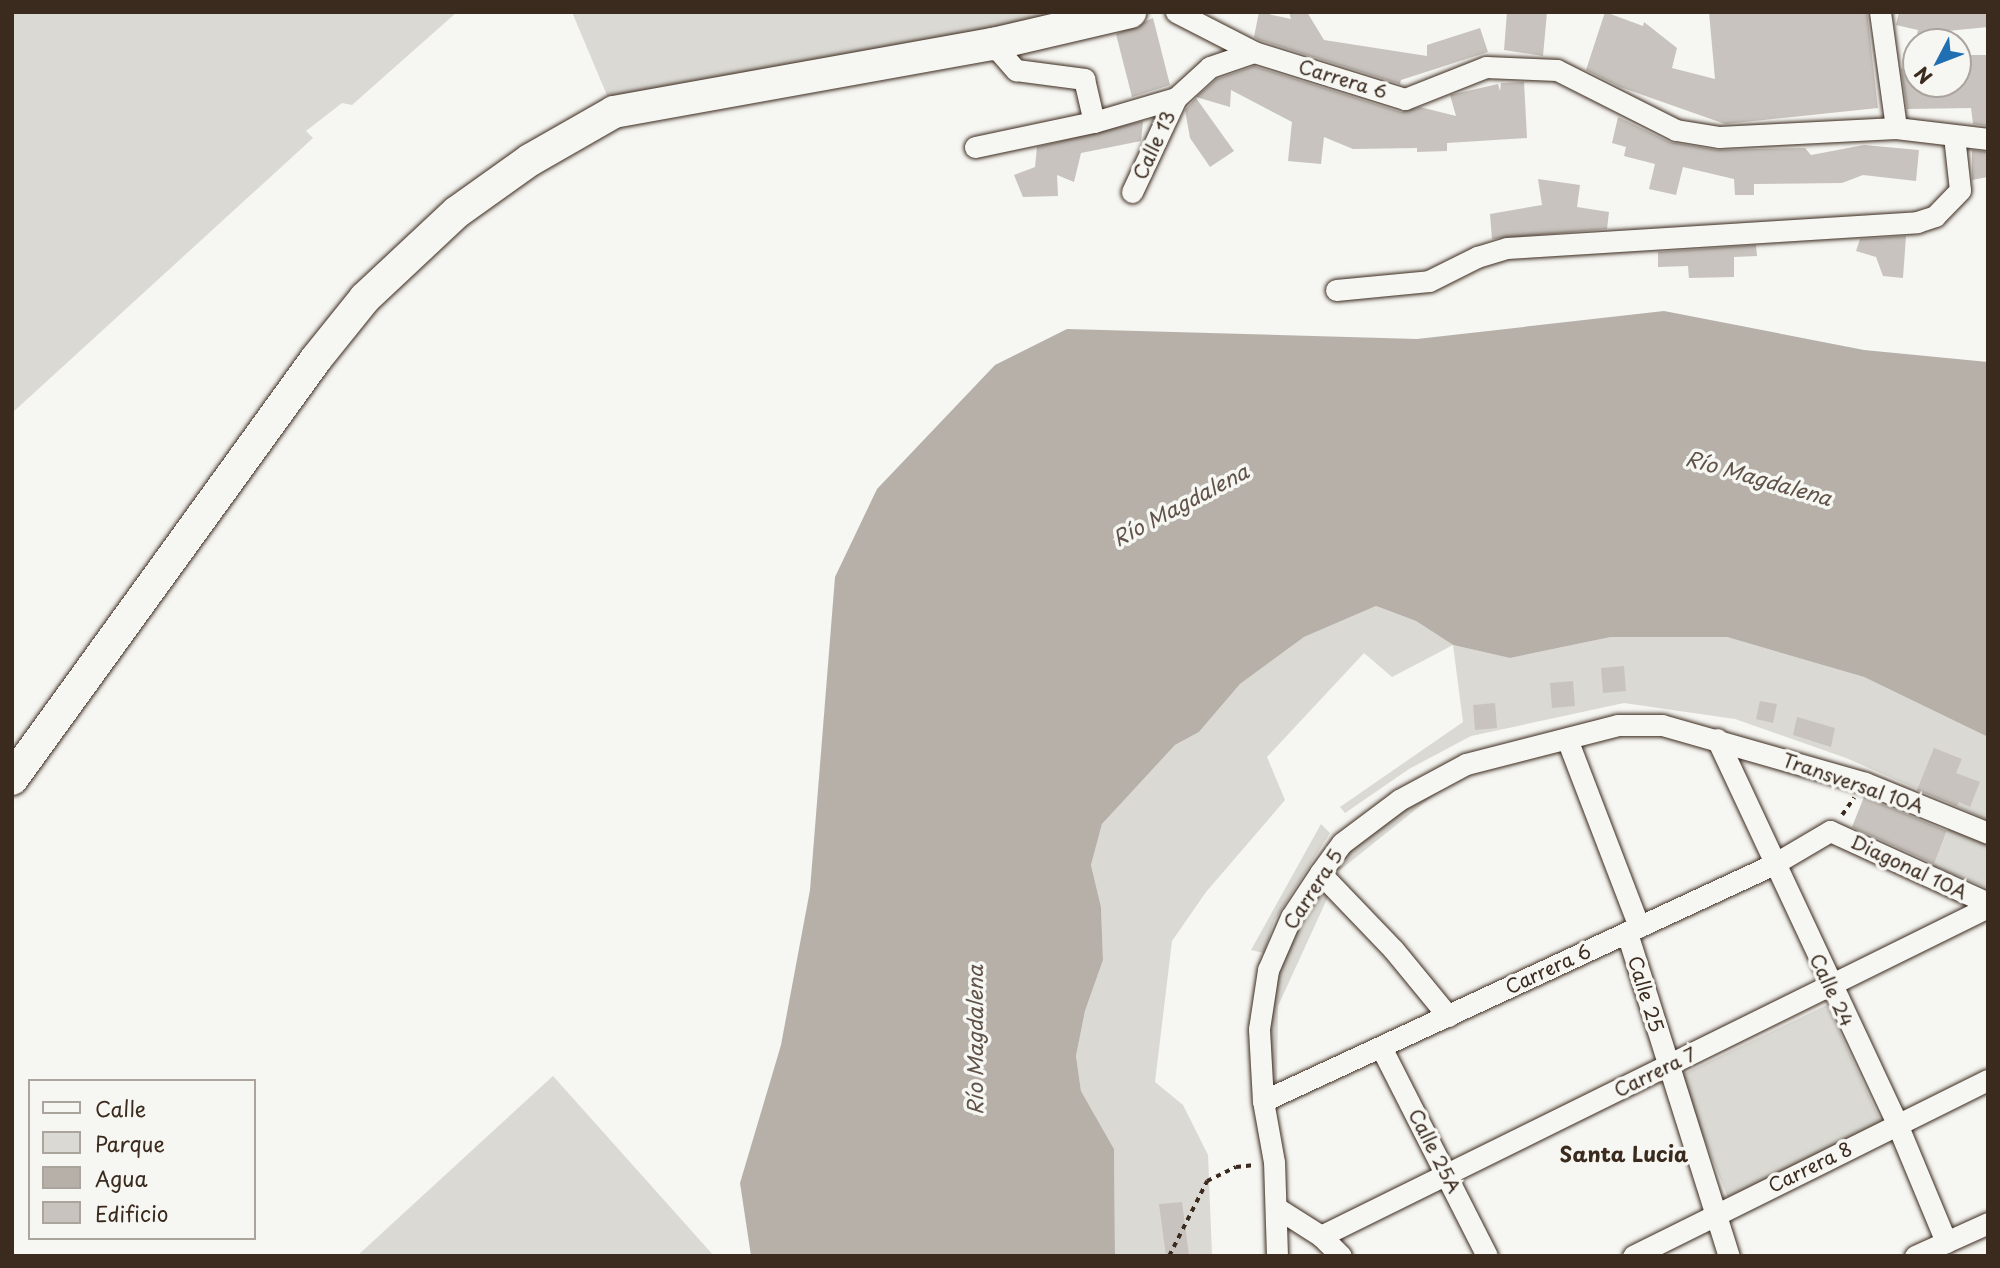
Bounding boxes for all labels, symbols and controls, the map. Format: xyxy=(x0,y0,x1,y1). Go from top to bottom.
north arrow xyxy=(1902,28,1972,98)
street label: Carrera 6 xyxy=(1296,55,1390,103)
text: N xyxy=(1907,61,1938,91)
street label: Calle 13 xyxy=(1128,107,1180,183)
water label: Río Magdalena xyxy=(1683,444,1835,510)
water label: Río Magdalena xyxy=(1107,457,1253,551)
street label: Transversal 10A xyxy=(1779,748,1927,818)
street label: Diagonal 10A xyxy=(1847,830,1971,904)
street label: Carrera 5 xyxy=(1279,845,1347,933)
street label: Carrera 6 xyxy=(1501,939,1595,999)
street label: Calle 24 xyxy=(1805,950,1859,1030)
street label: Calle 25 xyxy=(1624,954,1668,1034)
water label: Río Magdalena xyxy=(961,965,987,1115)
street label: Carrera 7 xyxy=(1610,1042,1700,1102)
legend xyxy=(28,1079,256,1240)
text: Calle xyxy=(95,1092,146,1124)
street label: Calle 25A xyxy=(1404,1105,1466,1197)
text: Parque xyxy=(95,1127,165,1159)
street label: Carrera 8 xyxy=(1764,1137,1856,1197)
district label: Santa Lucia xyxy=(1560,1140,1688,1166)
text: Agua xyxy=(95,1162,148,1194)
text: Edificio xyxy=(95,1197,168,1229)

